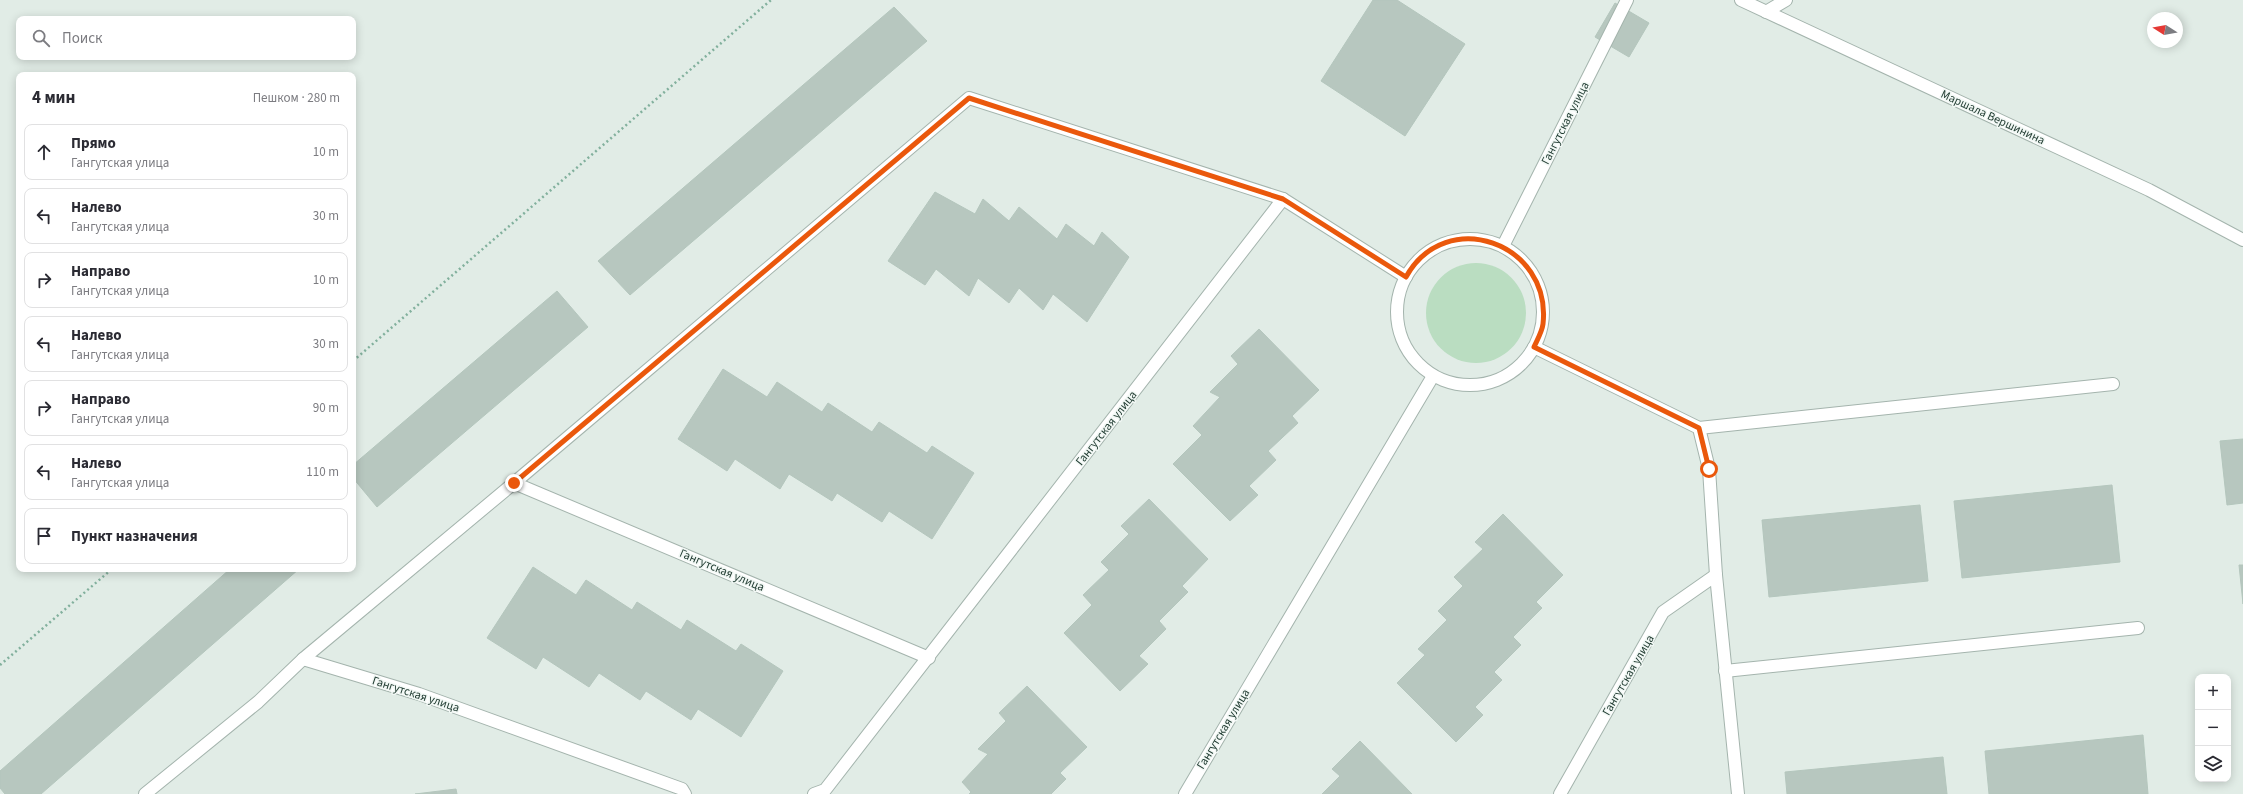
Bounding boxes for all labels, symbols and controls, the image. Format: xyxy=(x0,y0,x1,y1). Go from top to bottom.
north arrow xyxy=(2147,12,2183,48)
search box xyxy=(16,16,356,60)
icon: search xyxy=(30,27,52,49)
text: Поиск xyxy=(62,28,103,49)
street label: Гангутская улица xyxy=(1537,79,1594,168)
text: 4 мин xyxy=(32,86,75,110)
street label: Маршала Вершинина xyxy=(1938,86,2048,149)
text: Пешком · 280 m xyxy=(253,89,340,107)
text: Прямо xyxy=(71,133,116,154)
icon: ahead xyxy=(33,141,55,163)
text: 10 m xyxy=(313,143,339,161)
text: Гангутская улица xyxy=(71,154,169,172)
text: Налево xyxy=(71,197,122,218)
icon: left xyxy=(33,205,55,227)
text: 30 m xyxy=(313,207,339,225)
text: Гангутская улица xyxy=(71,218,169,236)
text: Направо xyxy=(71,261,130,282)
icon: right xyxy=(33,269,55,291)
text: 10 m xyxy=(313,271,339,289)
text: Гангутская улица xyxy=(71,282,169,300)
text: Налево xyxy=(71,325,122,346)
icon: left xyxy=(33,333,55,355)
text: 30 m xyxy=(313,335,339,353)
text: Гангутская улица xyxy=(71,346,169,364)
street label: Гангутская улица xyxy=(1072,387,1141,469)
text: Направо xyxy=(71,389,130,410)
icon: right xyxy=(33,397,55,419)
text: 90 m xyxy=(313,399,339,417)
text: Гангутская улица xyxy=(71,410,169,428)
text: Налево xyxy=(71,453,122,474)
route start xyxy=(1700,460,1718,478)
icon: left xyxy=(33,461,55,483)
text: 110 m xyxy=(306,463,339,481)
text: Гангутская улица xyxy=(71,474,169,492)
route end xyxy=(505,474,523,492)
icon: arrive xyxy=(33,525,55,547)
text: Пункт назначения xyxy=(71,526,198,547)
street label: Гангутская улица xyxy=(677,545,767,596)
street label: Гангутская улица xyxy=(1598,632,1658,719)
street label: Гангутская улица xyxy=(370,672,462,717)
map controls xyxy=(2195,674,2231,782)
button: + xyxy=(2195,674,2231,710)
street label: Гангутская улица xyxy=(1193,686,1254,773)
button: − xyxy=(2195,710,2231,746)
button: layers xyxy=(2195,746,2231,782)

